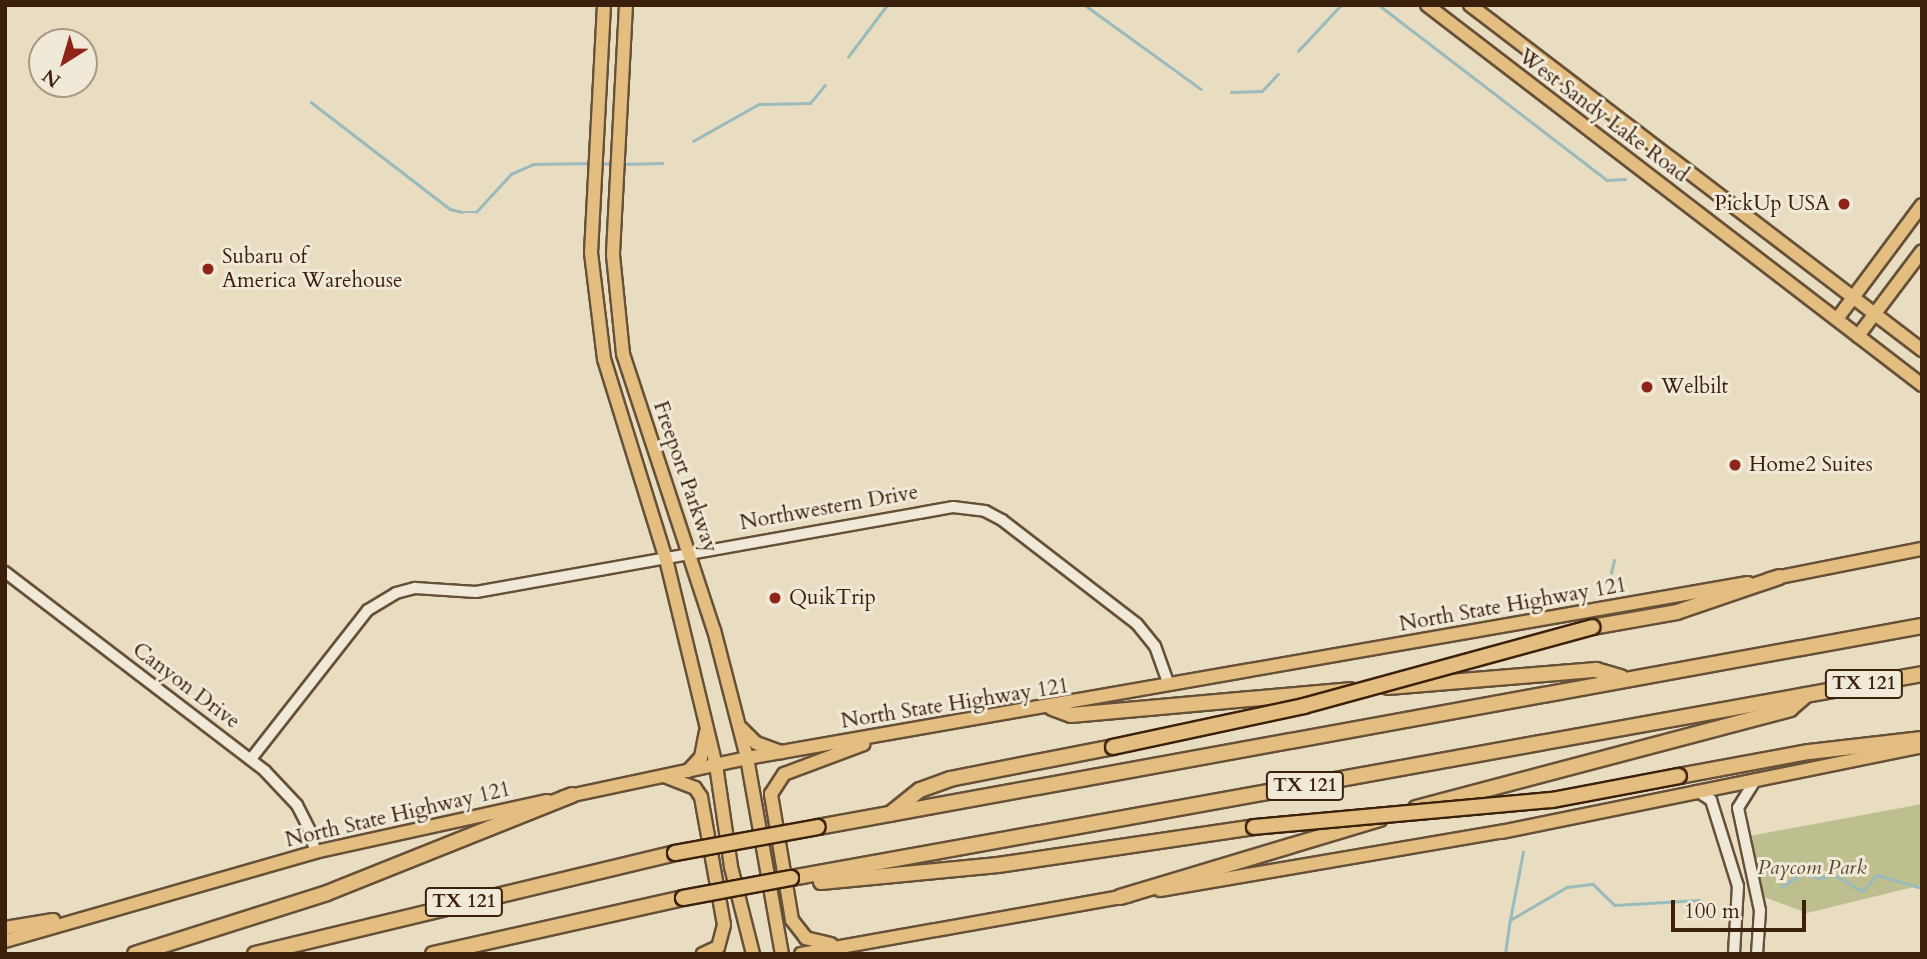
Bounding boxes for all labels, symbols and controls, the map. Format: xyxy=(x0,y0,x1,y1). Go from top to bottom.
north arrow xyxy=(28,28,98,98)
street label: West Sandy Lake Road xyxy=(1513,44,1693,188)
text: N xyxy=(37,63,66,94)
place label: PickUp USA xyxy=(1714,191,1830,217)
marker: PickUp USA xyxy=(1836,196,1852,212)
place label: Subaru of America Warehouse xyxy=(222,244,403,294)
marker: Subaru of America Warehouse xyxy=(200,261,216,277)
place label: Welbilt xyxy=(1661,374,1728,400)
marker: Welbilt xyxy=(1639,379,1655,395)
street label: Freeport Parkway xyxy=(647,398,723,556)
place label: Home2 Suites xyxy=(1749,452,1873,478)
marker: Home2 Suites xyxy=(1727,457,1743,473)
street label: Northwestern Drive xyxy=(738,480,920,536)
street label: North State Highway 121 xyxy=(1397,573,1629,637)
place label: QuikTrip xyxy=(789,585,876,611)
marker: QuikTrip xyxy=(767,590,783,606)
street label: Canyon Drive xyxy=(127,637,245,735)
road number: TX 121 xyxy=(1824,668,1904,699)
street label: North State Highway 121 xyxy=(839,674,1071,734)
road number: TX 121 xyxy=(1265,771,1345,802)
street label: North State Highway 121 xyxy=(283,777,513,853)
park label: Paycom Park xyxy=(1757,855,1867,881)
scale bar xyxy=(1675,886,1810,930)
road number: TX 121 xyxy=(424,887,504,918)
text: 100 m xyxy=(1684,897,1740,926)

